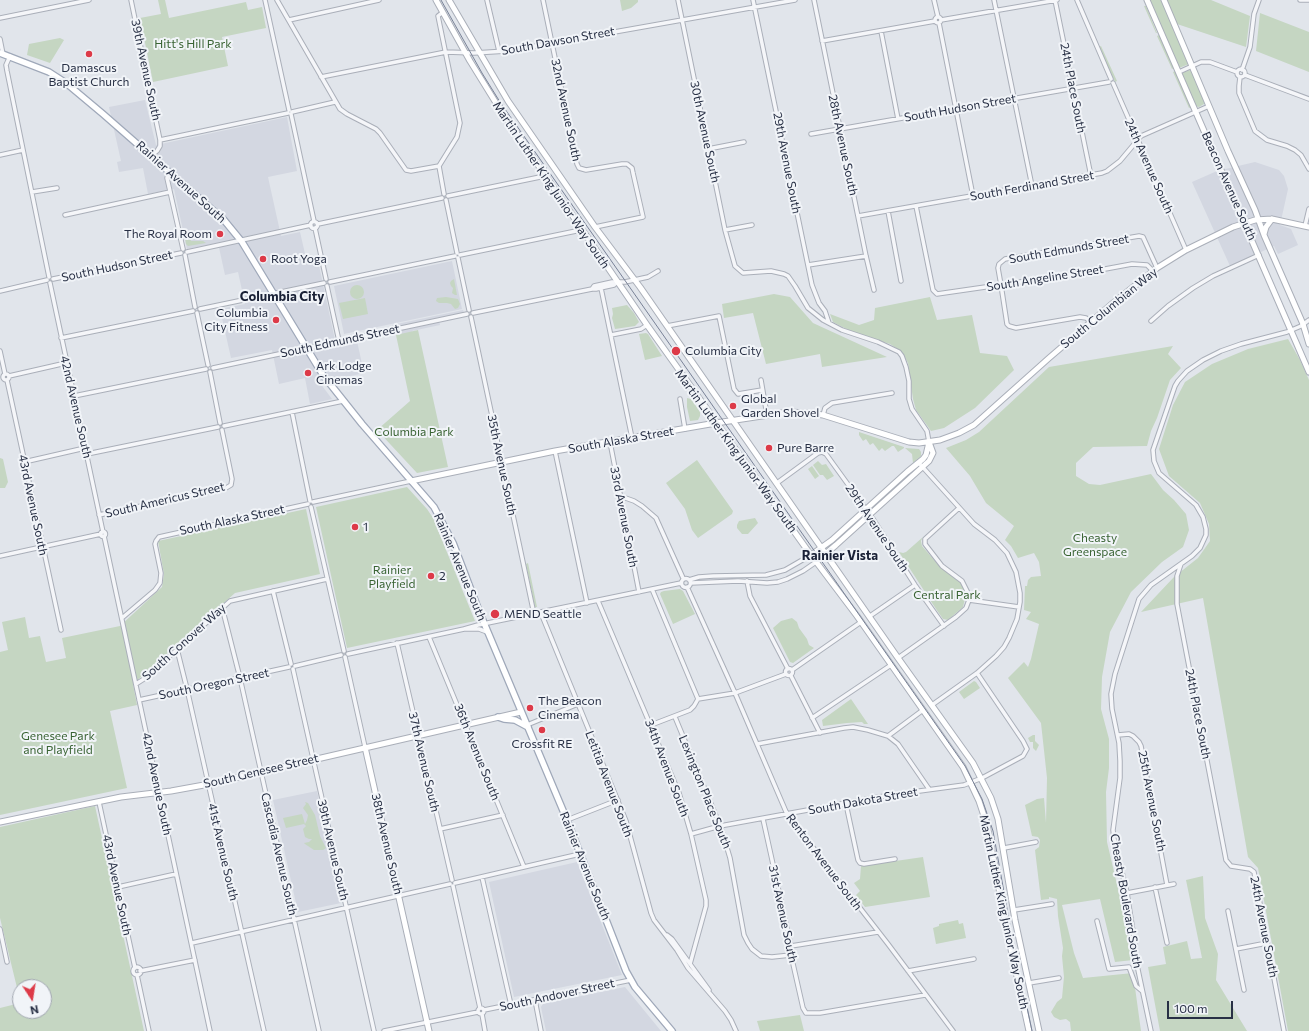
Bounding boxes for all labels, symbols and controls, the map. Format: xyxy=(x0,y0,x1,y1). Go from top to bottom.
street label: 39th Avenue South xyxy=(128,18,164,122)
street label: South Dawson Street xyxy=(500,24,616,58)
park label: Hitt's Hill Park xyxy=(154,37,232,51)
street label: 24th Place South xyxy=(1057,42,1089,134)
marker: Damascus Baptist Church xyxy=(84,49,94,59)
street label: 32nd Avenue South xyxy=(548,57,584,163)
place label: Damascus Baptist Church xyxy=(49,61,129,89)
street label: 30th Avenue South xyxy=(687,80,723,184)
street label: South Hudson Street xyxy=(903,91,1017,125)
street label: 28th Avenue South xyxy=(825,93,861,197)
street label: Martin Luther King Junior Way South xyxy=(490,99,612,271)
street label: 29th Avenue South xyxy=(770,111,804,215)
street label: 24th Avenue South xyxy=(1122,116,1176,216)
street label: Beacon Avenue South xyxy=(1198,129,1260,243)
street label: Rainier Avenue South xyxy=(133,138,229,226)
street label: South Ferdinand Street xyxy=(969,168,1095,204)
place label: The Royal Room xyxy=(124,227,212,241)
marker: The Royal Room xyxy=(215,229,225,239)
street label: South Edmunds Street xyxy=(1008,231,1130,267)
street label: South Hudson Street xyxy=(60,247,174,285)
place label: Root Yoga xyxy=(271,252,327,266)
marker: Root Yoga xyxy=(258,254,268,264)
street label: South Angeline Street xyxy=(985,262,1105,294)
street label: South Columbian Way xyxy=(1058,265,1160,351)
district label: Columbia City xyxy=(240,289,324,305)
place label: Columbia City Fitness xyxy=(204,306,268,334)
marker: Columbia City Fitness xyxy=(271,315,281,325)
street label: South Edmunds Street xyxy=(279,321,401,361)
place label: Columbia City xyxy=(685,344,762,358)
marker: Columbia City xyxy=(670,345,682,357)
street label: 42nd Avenue South xyxy=(57,354,95,460)
place label: Ark Lodge Cinemas xyxy=(316,359,372,387)
street label: Martin Luther King Junior Way South xyxy=(672,366,800,536)
marker: Ark Lodge Cinemas xyxy=(303,368,313,378)
place label: Global Garden Shovel xyxy=(741,392,819,420)
marker: Global Garden Shovel xyxy=(728,401,738,411)
street label: 35th Avenue South xyxy=(484,413,520,517)
street label: South Alaska Street xyxy=(567,424,675,456)
park label: Columbia Park xyxy=(374,425,454,439)
place label: Pure Barre xyxy=(777,441,834,455)
marker: Pure Barre xyxy=(764,443,774,453)
street label: 43rd Avenue South xyxy=(15,453,51,557)
street label: 33rd Avenue South xyxy=(607,465,641,569)
street label: South Americus Street xyxy=(104,479,226,521)
street label: 29th Avenue South xyxy=(842,481,912,575)
street label: South Alaska Street xyxy=(178,502,286,538)
street label: Rainier Avenue South xyxy=(431,511,489,623)
place label: 1 xyxy=(363,520,368,534)
marker: 1 xyxy=(350,522,360,532)
park label: Cheasty Greenspace xyxy=(1063,531,1127,559)
district label: Rainier Vista xyxy=(802,548,878,564)
park label: Rainier Playfield xyxy=(368,563,416,591)
place label: 2 xyxy=(439,569,446,583)
marker: 2 xyxy=(426,571,436,581)
park label: Central Park xyxy=(913,588,981,602)
street label: South Conover Way xyxy=(139,601,229,683)
place label: MEND Seattle xyxy=(504,607,582,621)
marker: MEND Seattle xyxy=(489,608,501,620)
street label: South Oregon Street xyxy=(158,665,270,703)
street label: 24th Place South xyxy=(1182,668,1214,760)
place label: The Beacon Cinema xyxy=(538,694,602,722)
street label: 36th Avenue South xyxy=(451,701,503,803)
marker: The Beacon Cinema xyxy=(525,703,535,713)
street label: 37th Avenue South xyxy=(405,711,443,813)
street label: 34th Avenue South xyxy=(642,717,692,819)
marker: Crossfit RE xyxy=(537,725,547,735)
park label: Genesee Park and Playfield xyxy=(21,729,95,757)
street label: Letitia Avenue South xyxy=(582,729,636,839)
street label: 42nd Avenue South xyxy=(139,731,175,837)
street label: Lexington Place South xyxy=(676,733,734,851)
place label: Crossfit RE xyxy=(512,737,572,751)
street label: 25th Avenue South xyxy=(1135,749,1169,853)
street label: South Genesee Street xyxy=(202,751,320,791)
street label: South Dakota Street xyxy=(807,784,919,818)
street label: Cascadia Avenue South xyxy=(258,791,300,917)
street label: 38th Avenue South xyxy=(368,792,406,896)
street label: 39th Avenue South xyxy=(314,798,352,902)
street label: 41st Avenue South xyxy=(205,802,241,902)
street label: Rainier Avenue South xyxy=(557,810,613,922)
street label: Renton Avenue South xyxy=(783,811,865,913)
street label: Martin Luther King Junior Way South xyxy=(976,813,1032,1011)
street label: 43rd Avenue South xyxy=(99,833,135,937)
street label: Cheasty Boulevard South xyxy=(1107,833,1145,969)
street label: 31st Avenue South xyxy=(766,864,800,964)
street label: 24th Avenue South xyxy=(1247,875,1281,979)
street label: South Andover Street xyxy=(498,976,616,1014)
north arrow xyxy=(12,979,52,1019)
scale bar xyxy=(1169,993,1235,1019)
text: 100 m xyxy=(1174,1001,1208,1015)
text: N xyxy=(29,1003,40,1017)

